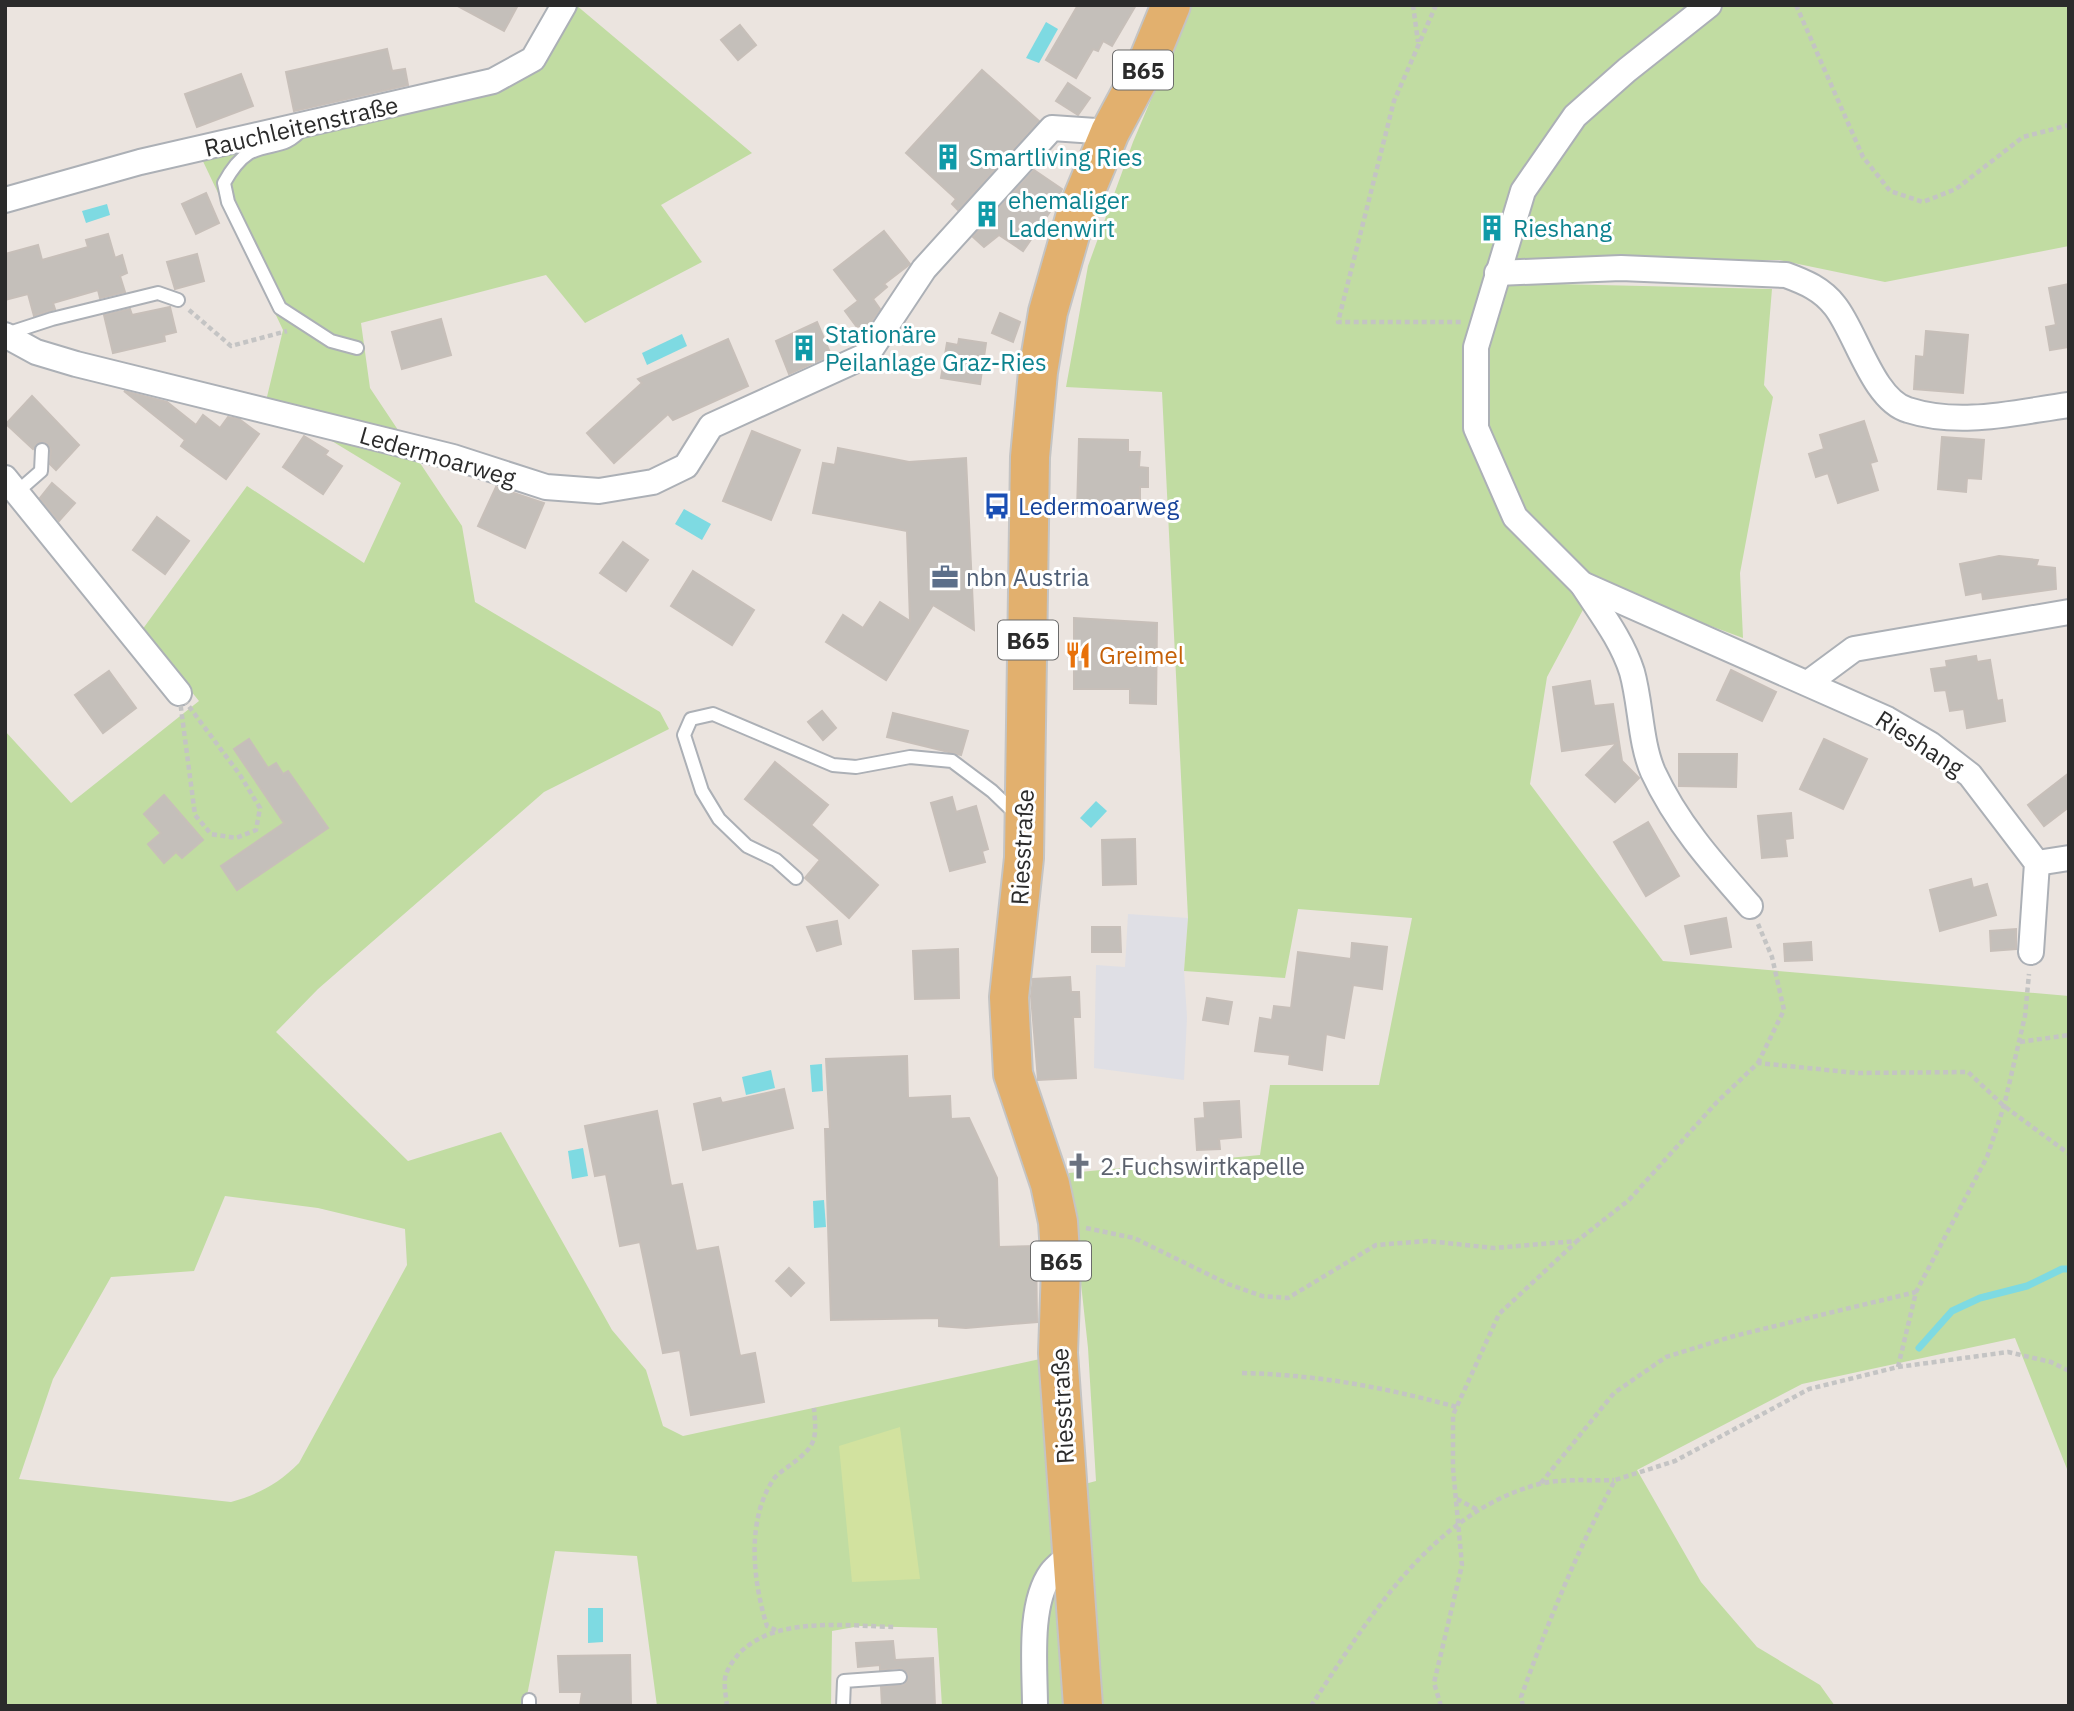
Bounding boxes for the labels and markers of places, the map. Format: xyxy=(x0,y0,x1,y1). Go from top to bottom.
place label: Smartliving Ries xyxy=(969,141,1143,173)
building icon: Smartliving Ries xyxy=(933,142,963,172)
place label: ehemaliger Ladenwirt xyxy=(1008,184,1129,244)
building icon: ehemaliger Ladenwirt xyxy=(972,199,1002,229)
place label: Rieshang xyxy=(1513,212,1612,244)
building icon: Rieshang xyxy=(1477,213,1507,243)
place label: Stationäre Peilanlage Graz-Ries xyxy=(825,318,1047,378)
building icon: Stationäre Peilanlage Graz-Ries xyxy=(789,333,819,363)
place label: Ledermoarweg xyxy=(1018,490,1179,522)
bus stop icon: Ledermoarweg xyxy=(982,491,1012,521)
place label: nbn Austria xyxy=(966,561,1090,593)
office icon: nbn Austria xyxy=(930,562,960,592)
place label: Greimel xyxy=(1099,639,1184,671)
restaurant icon: Greimel xyxy=(1063,640,1093,670)
place label: 2.Fuchswirtkapelle xyxy=(1100,1150,1305,1182)
church icon: 2.Fuchswirtkapelle xyxy=(1064,1151,1094,1181)

